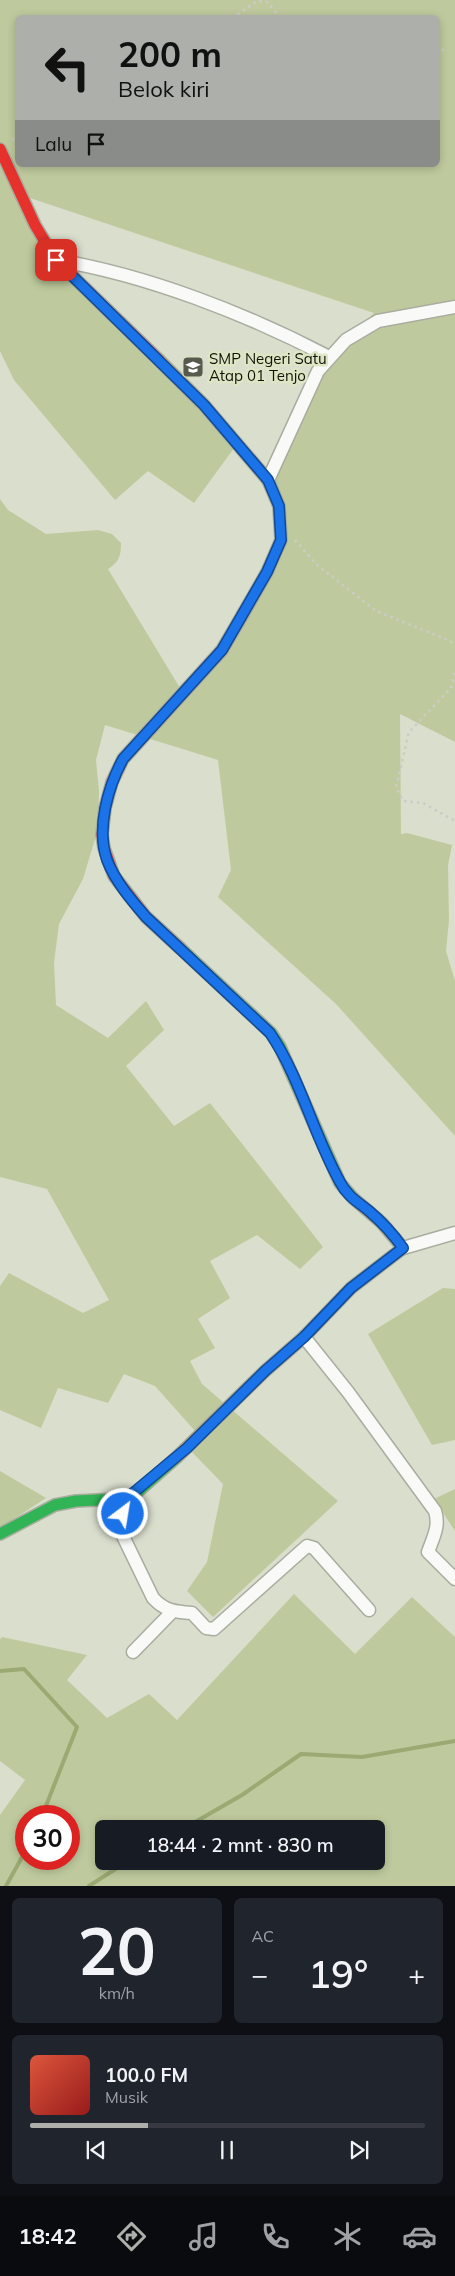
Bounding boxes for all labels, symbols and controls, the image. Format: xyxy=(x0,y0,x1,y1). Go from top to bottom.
text: 200 m xyxy=(118,32,222,76)
icon: left xyxy=(35,35,100,100)
text: Belok kiri xyxy=(118,75,210,103)
icon: arrive xyxy=(82,130,110,158)
text: Lalu xyxy=(35,132,72,156)
pin xyxy=(35,239,77,281)
icon: arrive xyxy=(42,246,70,274)
place label: SMP Negeri Satu Atap 01 Tenjo xyxy=(209,349,327,385)
school or university icon: SMP Negeri Satu Atap 01 Tenjo xyxy=(181,355,205,379)
position arrow xyxy=(96,1487,148,1539)
speed limit sign: 30 xyxy=(15,1805,80,1870)
text: 18:44 · 2 mnt · 830 m xyxy=(146,1833,334,1857)
text: 20 xyxy=(78,1910,156,1991)
text: AC xyxy=(252,1926,274,1946)
text: 19° xyxy=(308,1950,368,1998)
text: − xyxy=(252,1957,268,1992)
text: + xyxy=(408,1957,425,1992)
text: km/h xyxy=(99,1983,135,2003)
text: 100.0 FM xyxy=(105,2063,188,2087)
text: Musik xyxy=(105,2087,148,2107)
icon: previous xyxy=(82,2136,110,2164)
icon: pause xyxy=(213,2136,241,2164)
icon: next xyxy=(345,2136,373,2164)
icon: directions xyxy=(114,2219,149,2254)
icon: music xyxy=(186,2219,221,2254)
icon: phone xyxy=(258,2219,293,2254)
icon: climate xyxy=(330,2219,365,2254)
icon: car xyxy=(402,2219,437,2254)
text: 18:42 xyxy=(18,2222,77,2250)

